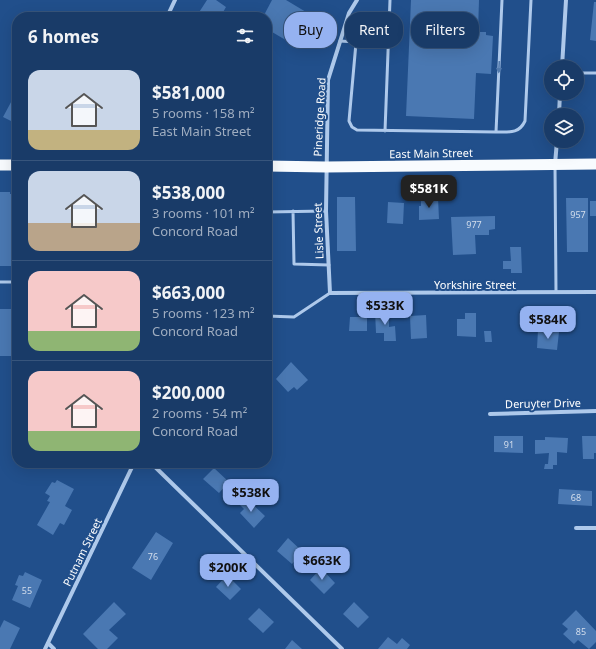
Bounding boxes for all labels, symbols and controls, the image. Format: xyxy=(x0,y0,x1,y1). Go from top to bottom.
chip: Buy xyxy=(284,12,337,48)
chip: Rent xyxy=(345,12,403,48)
chip: Filters xyxy=(411,12,479,48)
text: 6 homes xyxy=(28,25,99,48)
icon: filters xyxy=(234,25,256,47)
map controls xyxy=(544,60,584,148)
button: locate xyxy=(544,60,584,100)
one-way arrow xyxy=(495,61,502,73)
street label: Pineridge Road xyxy=(309,77,329,157)
text: $581,000 xyxy=(152,81,225,104)
icon: home xyxy=(60,86,108,134)
text: 5 rooms · 158 m² xyxy=(152,104,255,122)
button: layers xyxy=(544,108,584,148)
text: East Main Street xyxy=(152,122,251,140)
street label: East Main Street xyxy=(389,145,473,161)
pin: $581K xyxy=(401,175,457,209)
text: $581K xyxy=(410,179,448,197)
text: $538,000 xyxy=(152,181,225,204)
icon: home xyxy=(60,187,108,235)
street label: Lisle Street xyxy=(310,202,326,259)
text: 3 rooms · 101 m² xyxy=(152,204,255,222)
house number: 957 xyxy=(570,208,586,221)
house number: 977 xyxy=(466,218,482,231)
text: Concord Road xyxy=(152,222,238,240)
street label: Yorkshire Street xyxy=(434,277,516,292)
text: $663,000 xyxy=(152,281,225,304)
icon: home xyxy=(60,287,108,335)
pin: $533K xyxy=(357,292,413,326)
text: $533K xyxy=(366,296,404,314)
text: 5 rooms · 123 m² xyxy=(152,304,255,322)
pin: $584K xyxy=(520,306,576,340)
text: $584K xyxy=(529,310,567,328)
text: Concord Road xyxy=(152,322,238,340)
text: $200,000 xyxy=(152,381,225,404)
icon: home xyxy=(60,387,108,435)
street label: Deruyter Drive xyxy=(505,395,581,411)
text: 2 rooms · 54 m² xyxy=(152,404,247,422)
text: Concord Road xyxy=(152,422,238,440)
house number: 91 xyxy=(504,438,514,451)
pin: $538K xyxy=(223,479,279,513)
text: $538K xyxy=(232,483,270,501)
house number: 68 xyxy=(571,491,581,504)
street label: Putnam Street xyxy=(59,515,105,589)
pin: $663K xyxy=(294,547,350,581)
house number: 76 xyxy=(148,550,158,563)
text: $663K xyxy=(303,551,341,569)
pin: $200K xyxy=(200,554,256,588)
text: $200K xyxy=(209,558,247,576)
house number: 55 xyxy=(22,584,32,597)
house number: 85 xyxy=(576,625,586,638)

